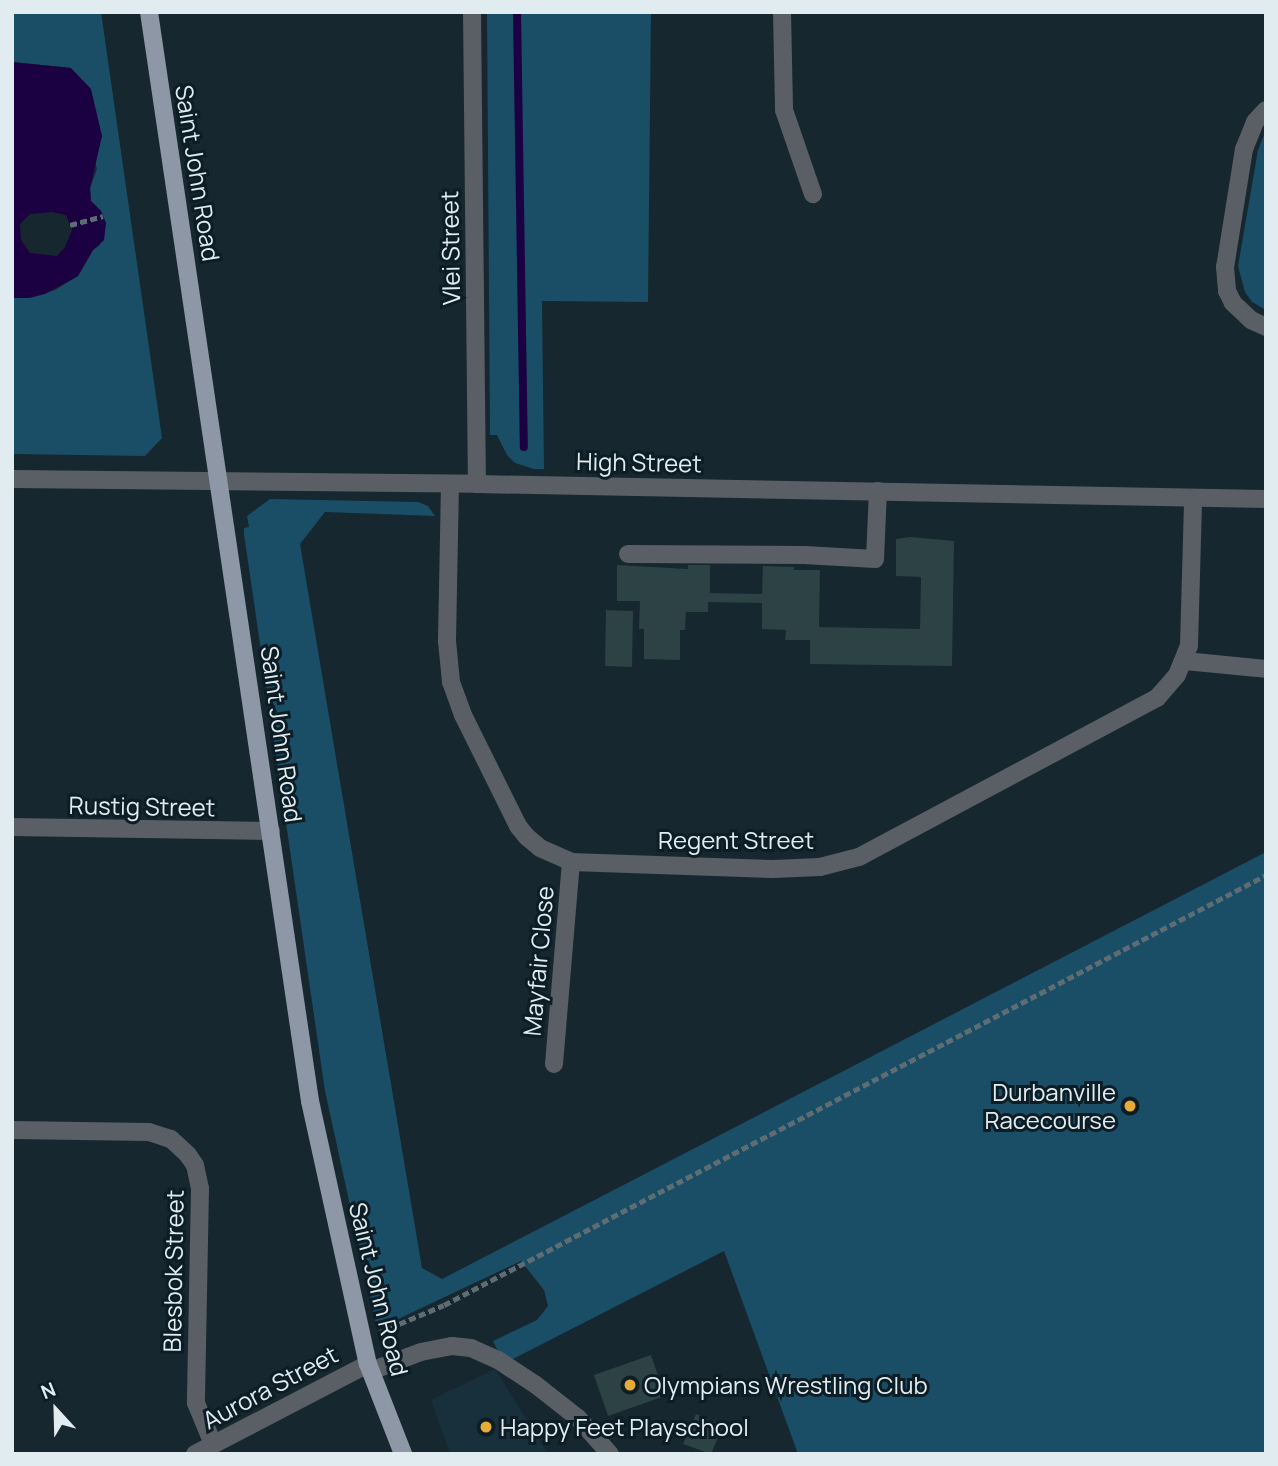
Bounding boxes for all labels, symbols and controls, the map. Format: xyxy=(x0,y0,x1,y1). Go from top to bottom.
street label: Saint John Road xyxy=(170,83,226,263)
street label: Vlei Street xyxy=(435,190,465,306)
street label: High Street xyxy=(576,447,702,477)
street label: Saint John Road xyxy=(255,644,309,824)
street label: Rustig Street xyxy=(68,790,216,822)
street label: Regent Street xyxy=(658,826,814,854)
street label: Mayfair Close xyxy=(517,885,559,1037)
place label: Durbanville Racecourse xyxy=(984,1078,1116,1134)
marker: Durbanville Racecourse xyxy=(1122,1098,1138,1114)
street label: Blesbok Street xyxy=(157,1189,189,1353)
street label: Saint John Road xyxy=(344,1199,414,1379)
street label: Aurora Street xyxy=(198,1339,342,1435)
place label: Olympians Wrestling Club xyxy=(644,1371,928,1399)
north arrow xyxy=(21,1375,91,1445)
text: N xyxy=(37,1376,59,1405)
marker: Olympians Wrestling Club xyxy=(622,1377,638,1393)
place label: Happy Feet Playschool xyxy=(500,1413,749,1441)
marker: Happy Feet Playschool xyxy=(478,1419,494,1435)

